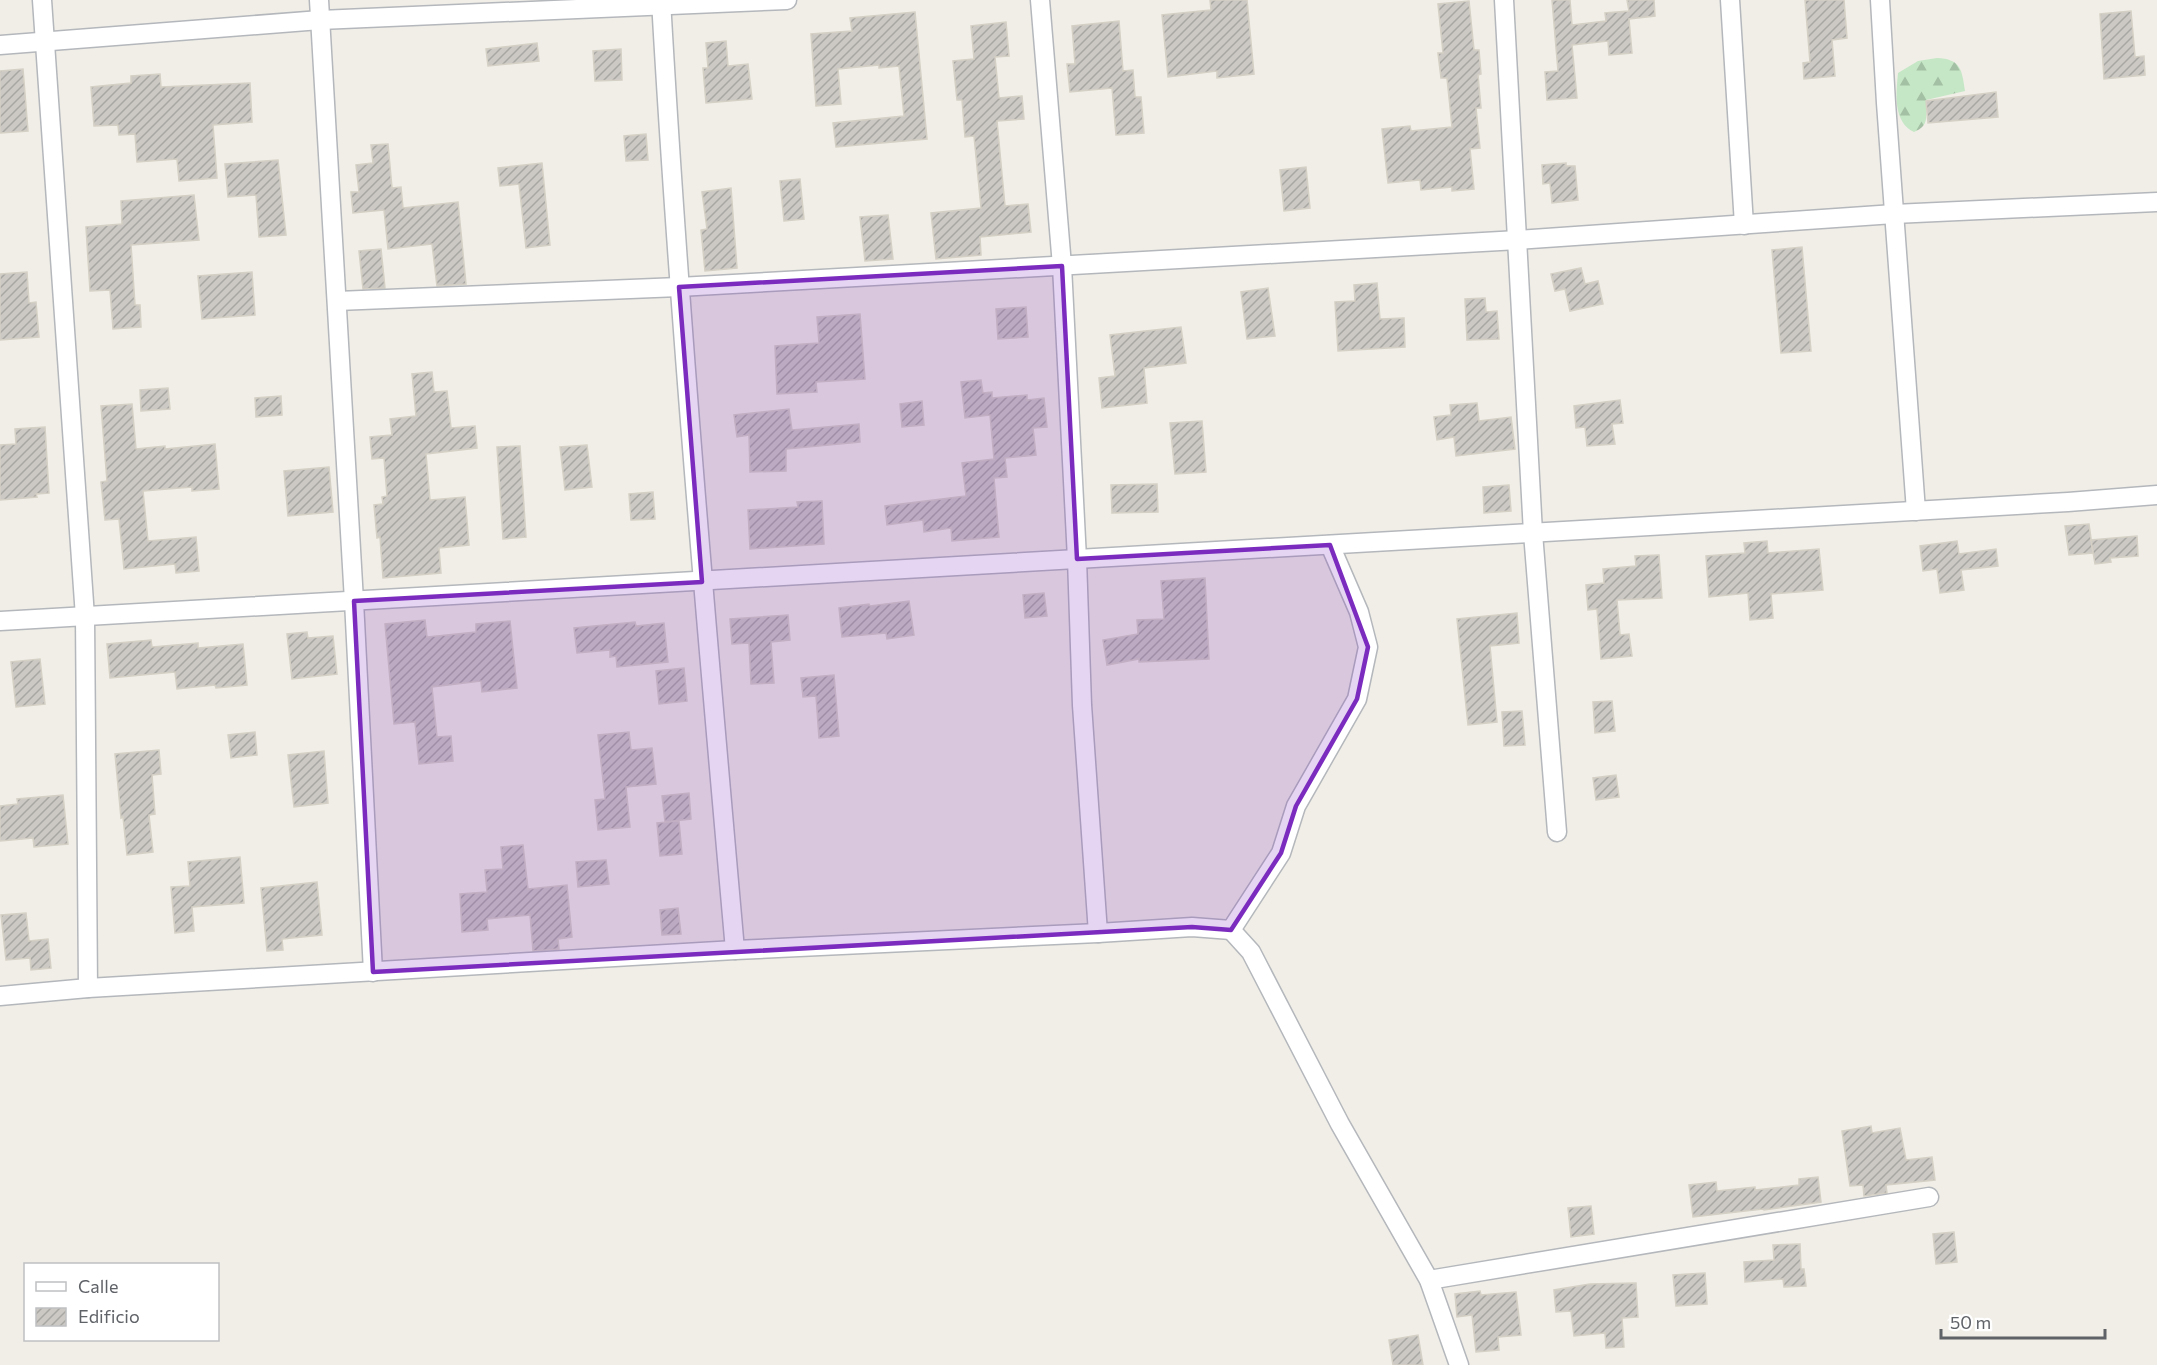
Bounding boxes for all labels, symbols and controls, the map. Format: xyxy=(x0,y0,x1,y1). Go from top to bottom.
legend xyxy=(24,1263,219,1341)
text: Calle xyxy=(78,1275,118,1297)
scale bar xyxy=(1941,1302,2104,1340)
text: Edificio xyxy=(78,1305,140,1327)
text: 50 m xyxy=(1950,1311,1991,1333)

